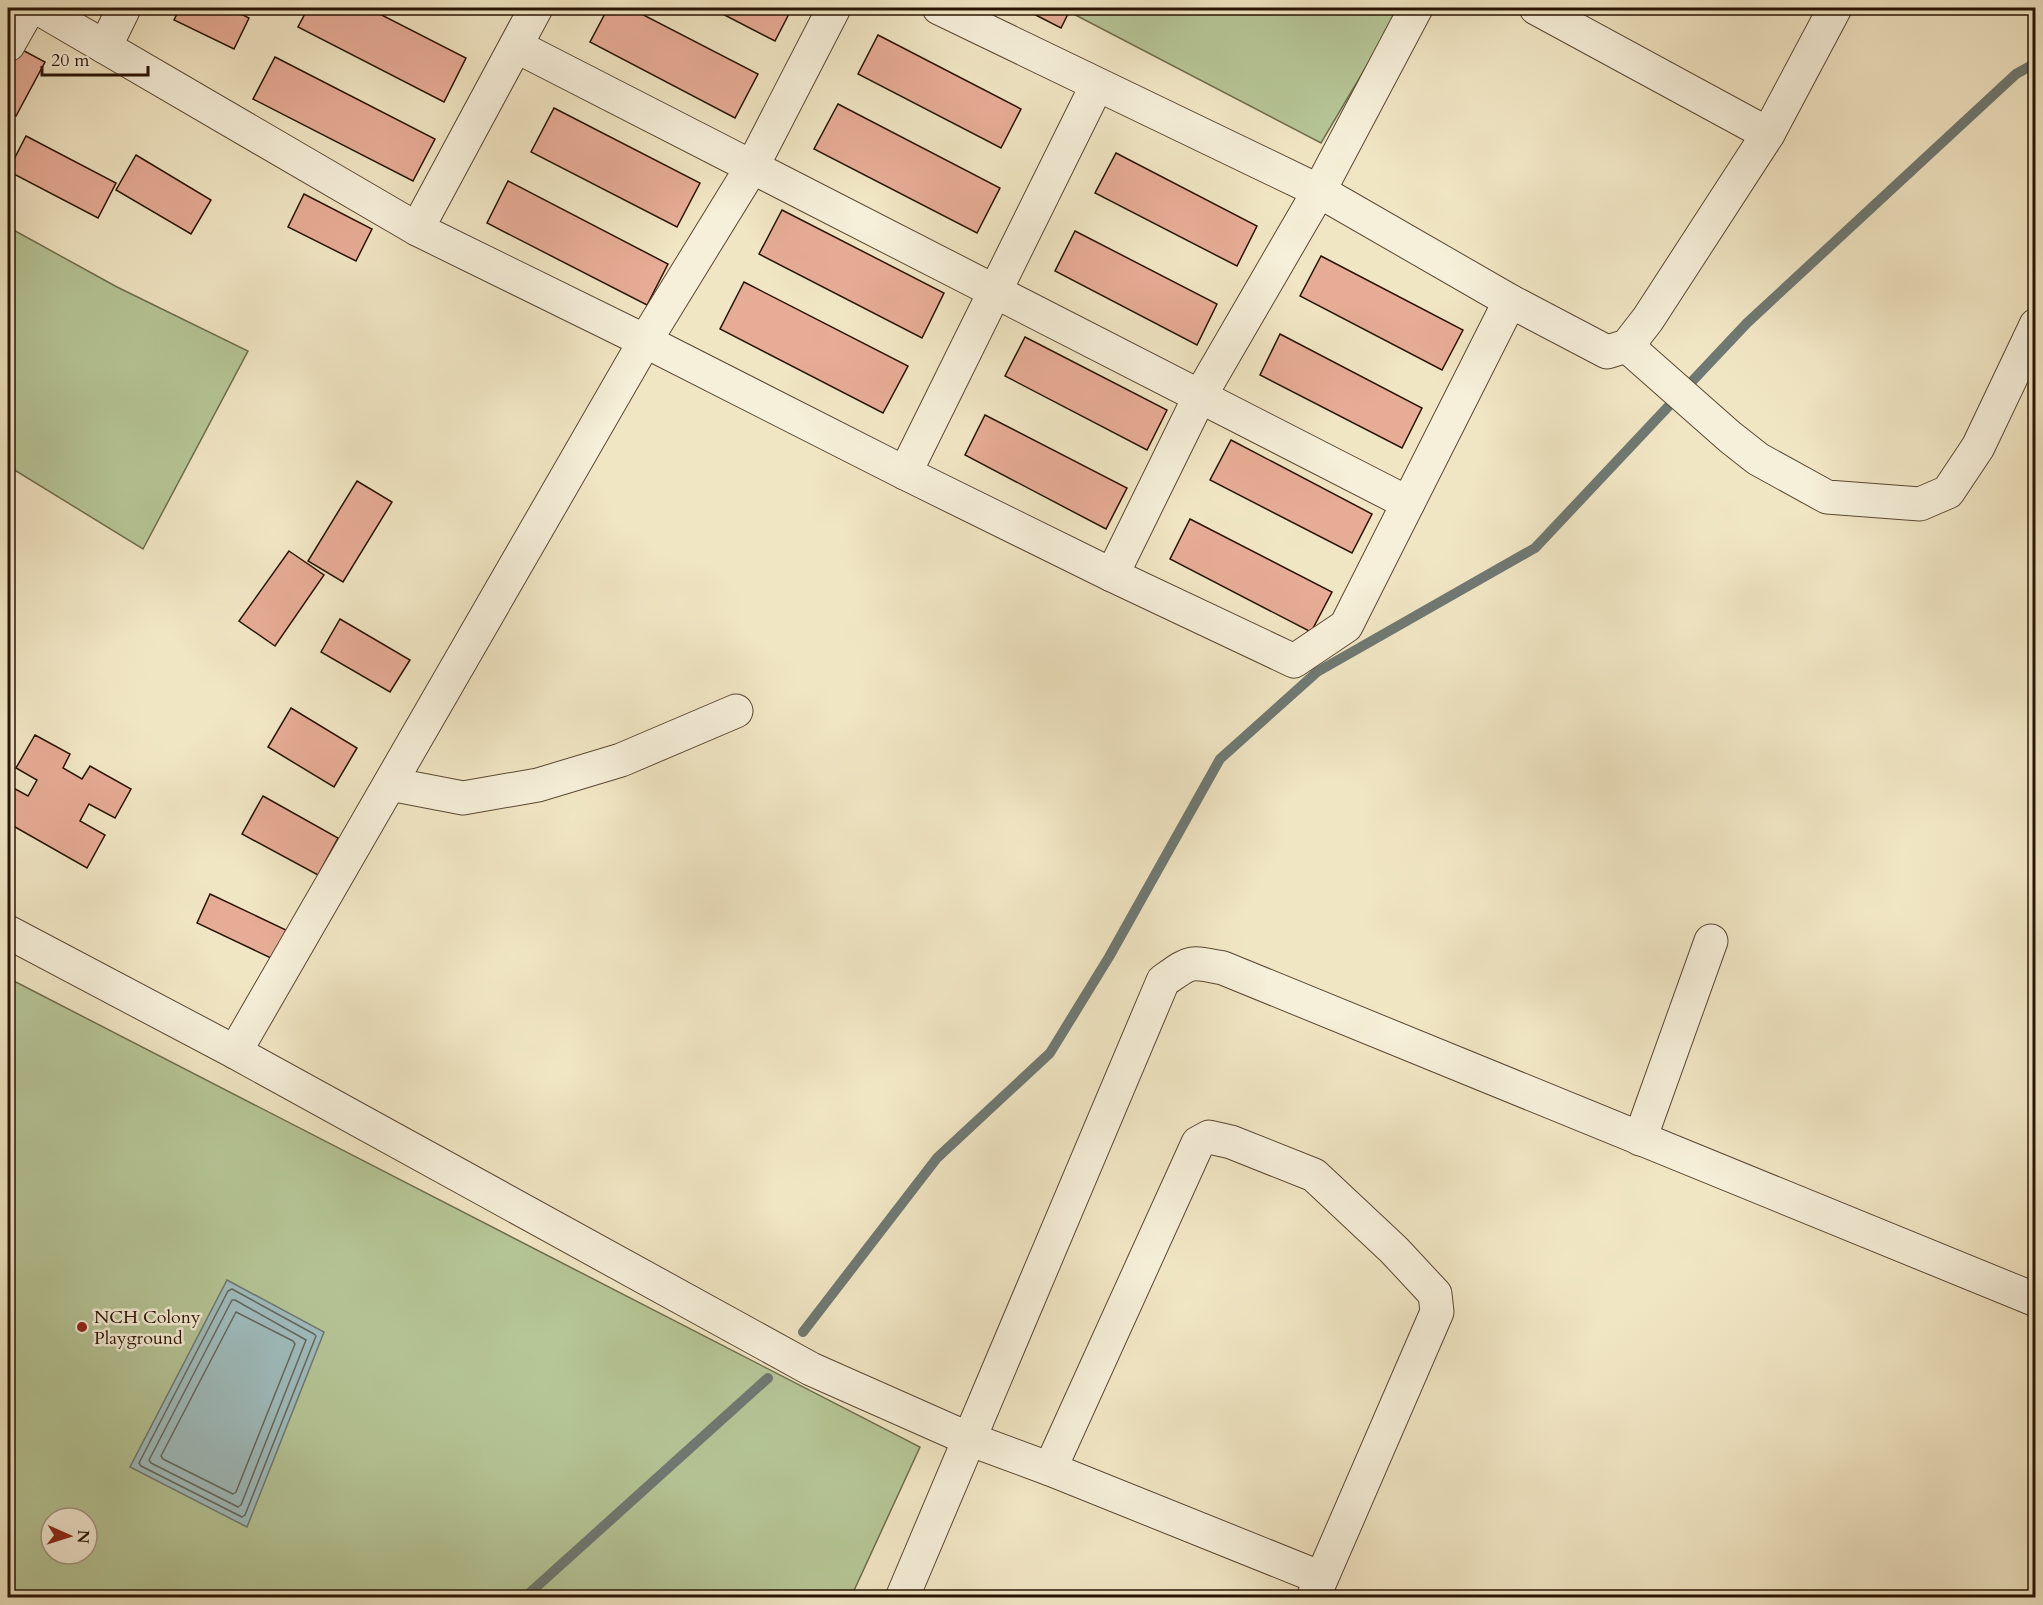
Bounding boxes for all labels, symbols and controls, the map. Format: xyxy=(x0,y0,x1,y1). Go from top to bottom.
scale bar xyxy=(42,39,148,77)
text: 20 m xyxy=(51,48,90,73)
place label: NCH Colony Playground xyxy=(94,1305,201,1351)
marker: NCH Colony Playground xyxy=(75,1320,89,1334)
north arrow xyxy=(39,1506,99,1566)
text: N xyxy=(72,1529,94,1544)

